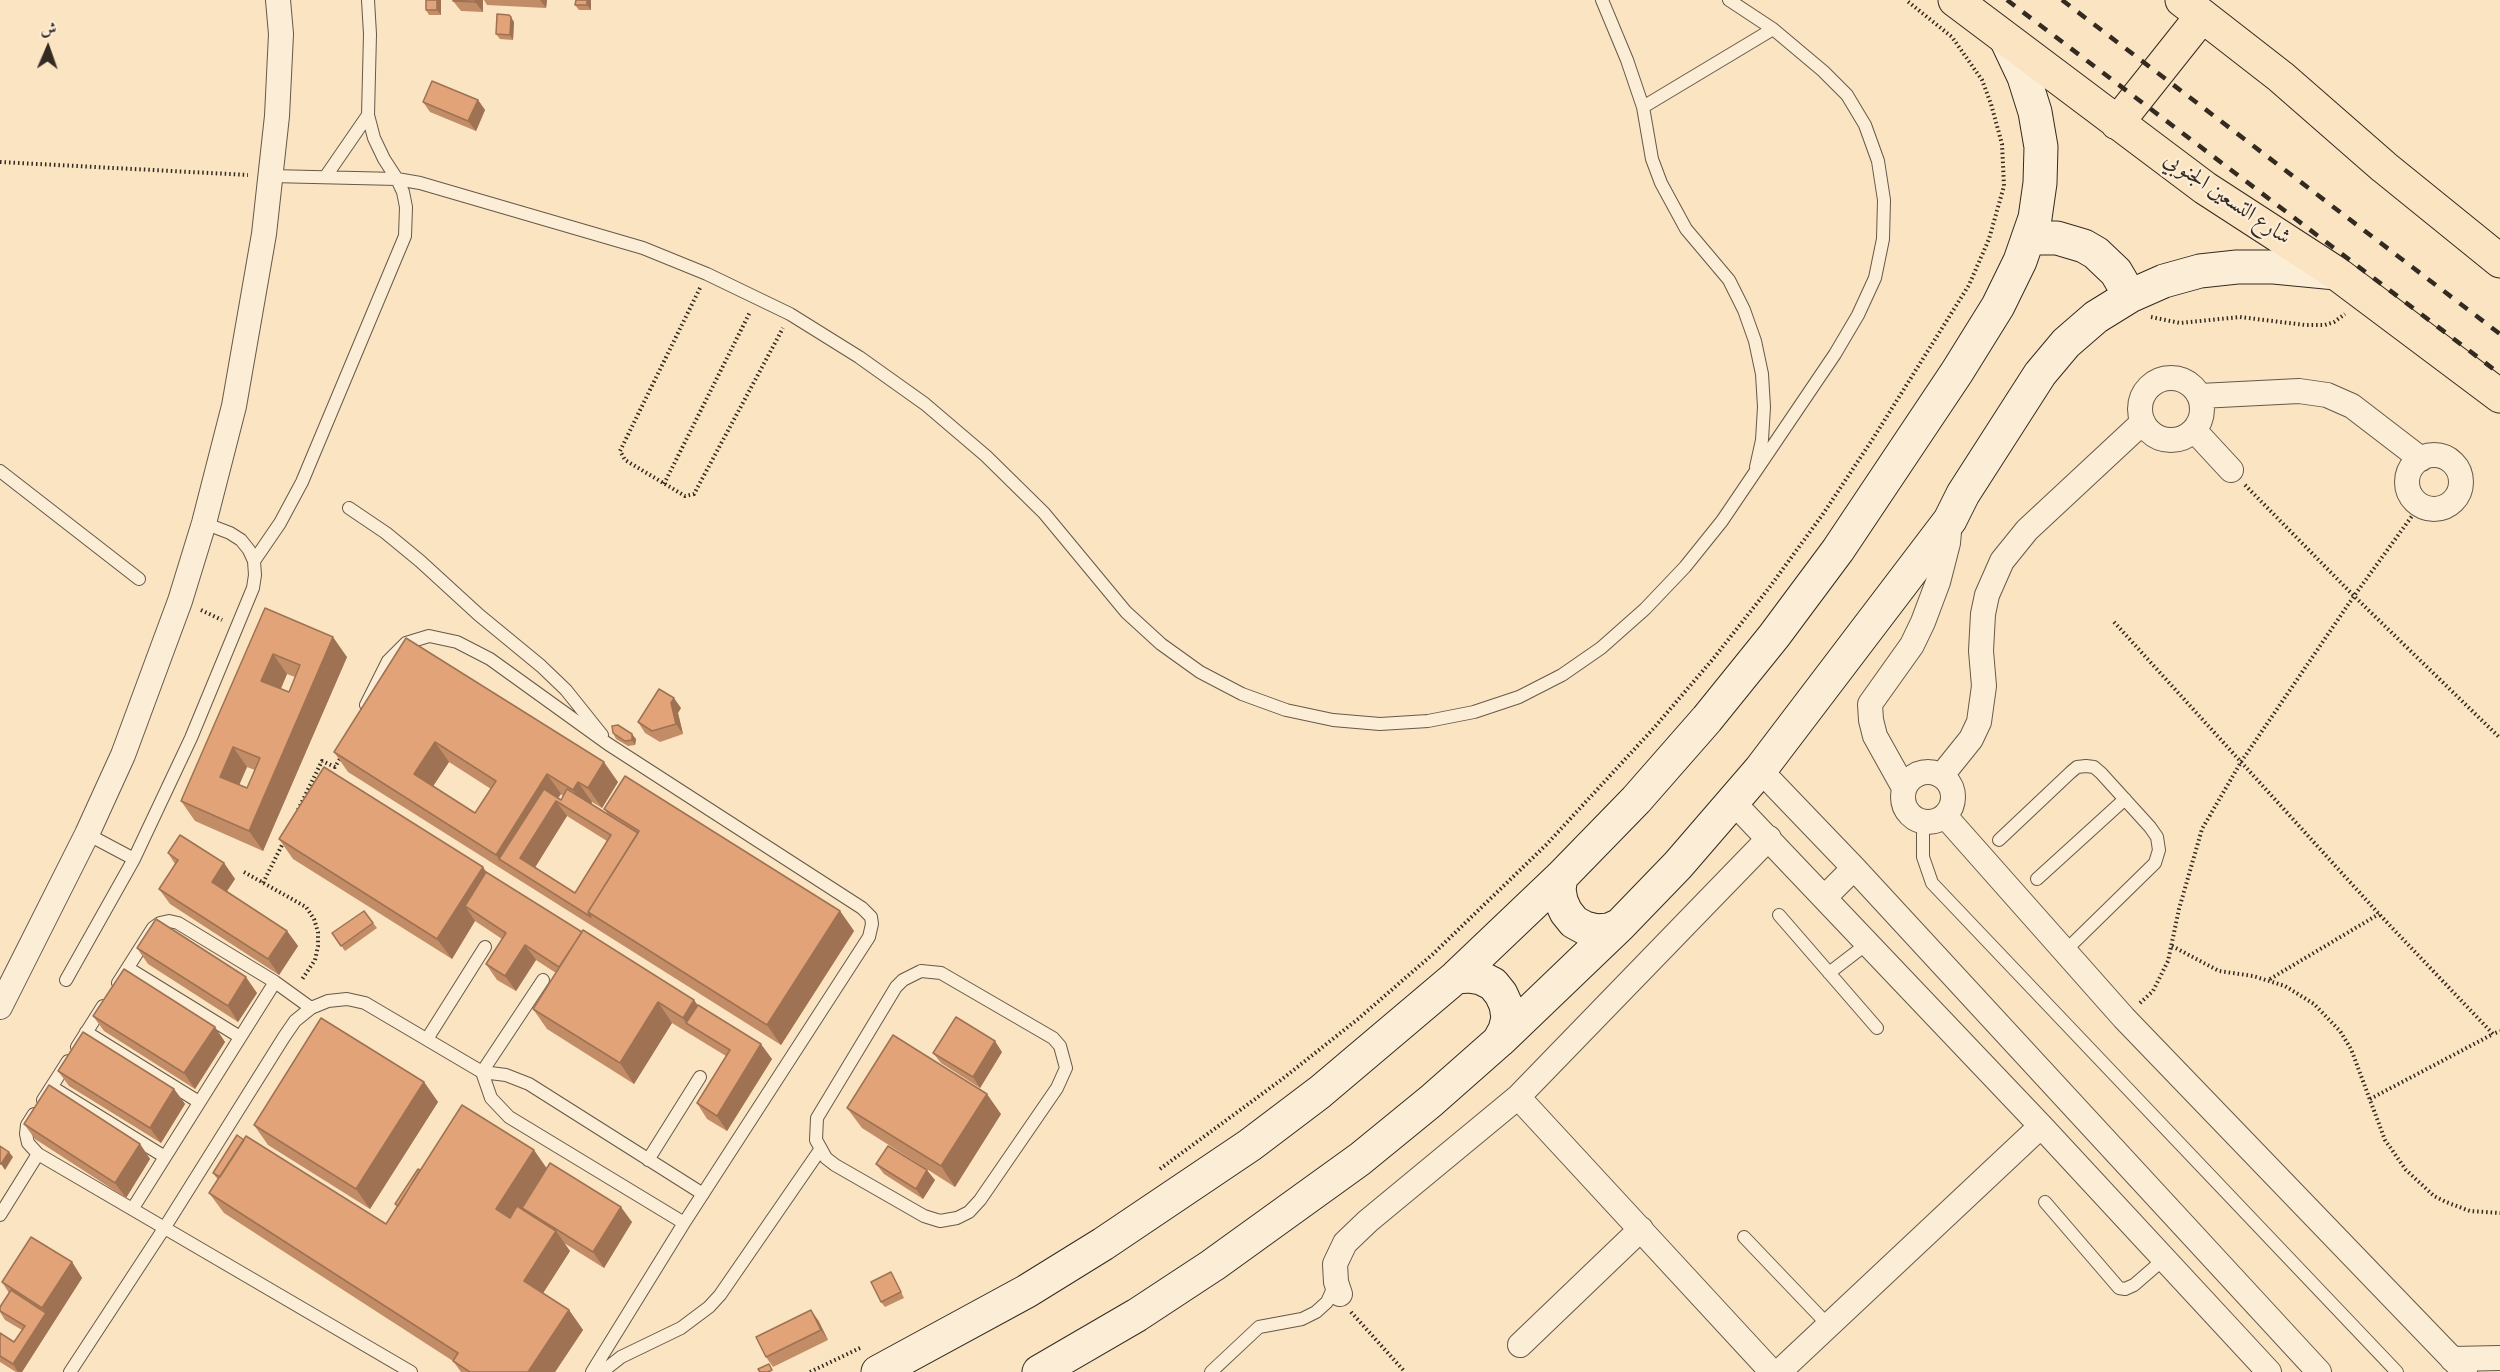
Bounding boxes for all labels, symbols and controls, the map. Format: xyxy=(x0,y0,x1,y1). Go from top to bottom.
north arrow xyxy=(18,18,78,78)
text: ش xyxy=(40,19,57,41)
street label: شارع التسعين الجنوبي xyxy=(2157,148,2295,252)

